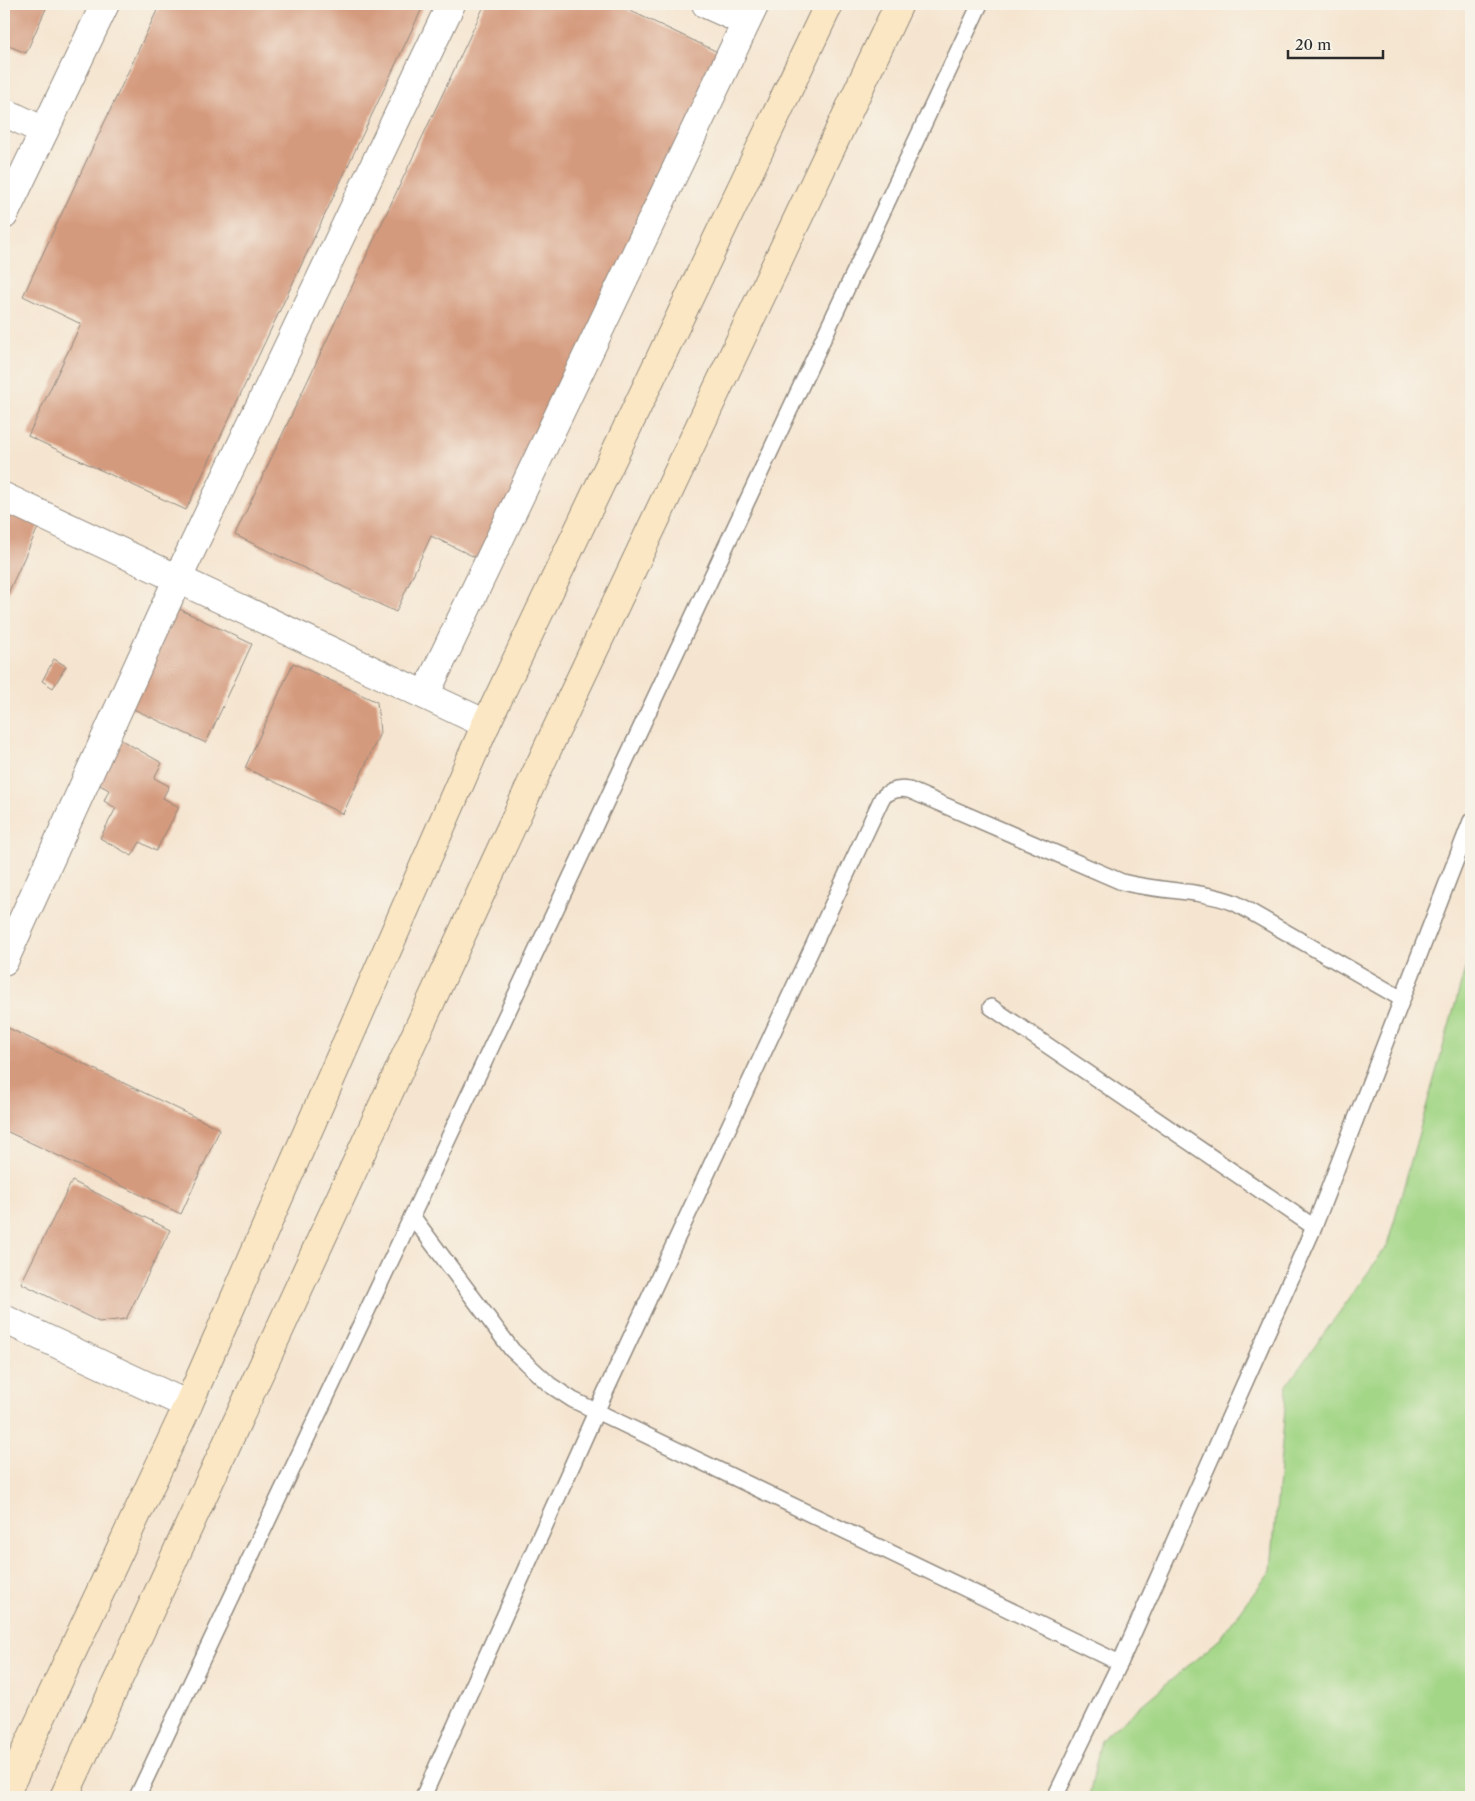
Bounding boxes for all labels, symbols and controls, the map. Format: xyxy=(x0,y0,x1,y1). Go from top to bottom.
scale bar xyxy=(1288,28,1382,60)
text: 20 m xyxy=(1295,35,1331,54)

